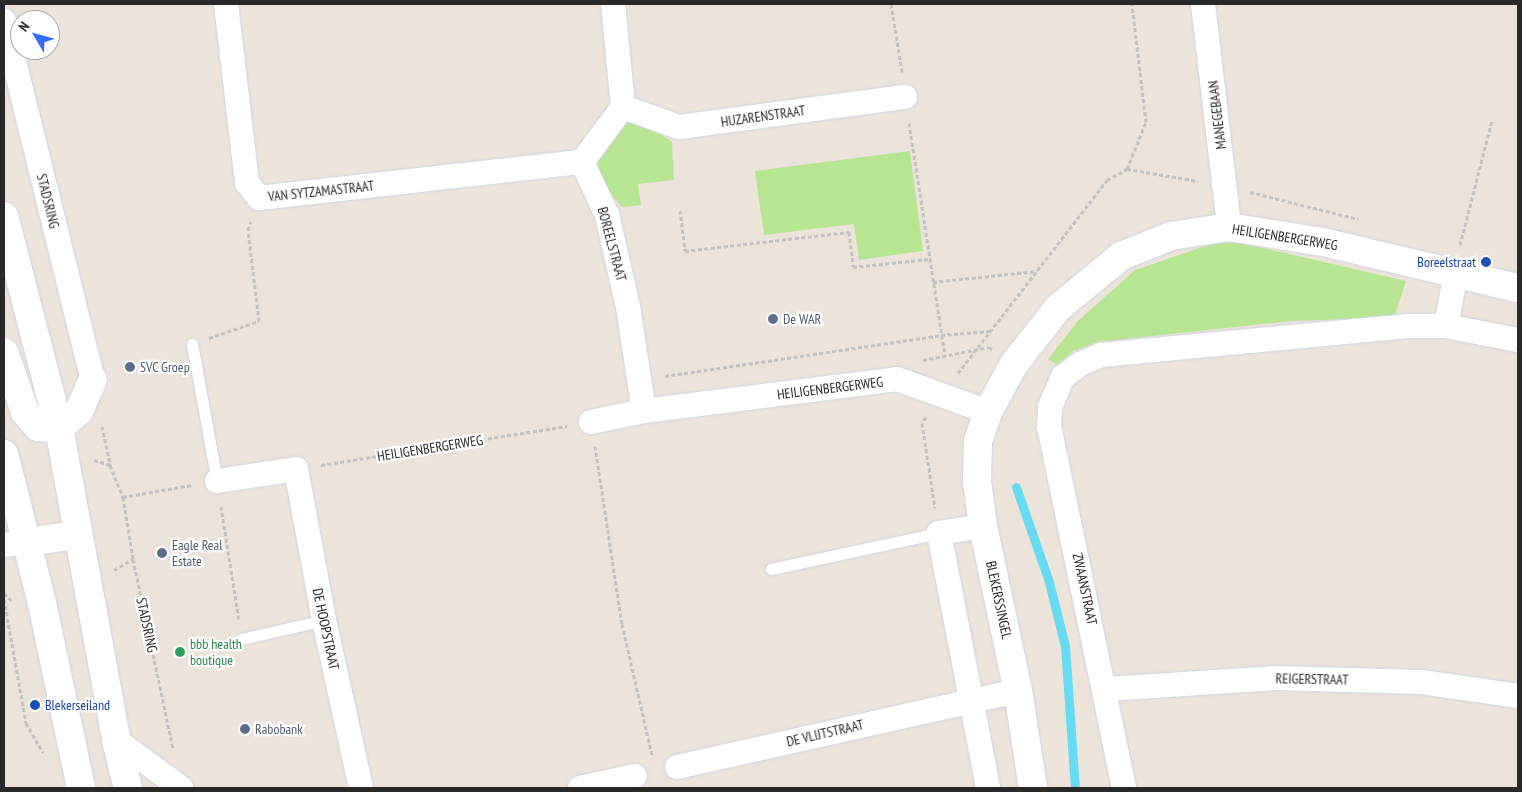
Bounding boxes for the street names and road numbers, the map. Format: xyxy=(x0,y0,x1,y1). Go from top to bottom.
street label: MANEGEBAAN xyxy=(1204,80,1230,150)
street label: HUZARENSTRAAT xyxy=(720,102,806,130)
street label: STADSRING xyxy=(33,172,63,230)
street label: VAN SYTZAMASTRAAT xyxy=(267,177,375,205)
street label: BOREELSTRAAT xyxy=(594,205,630,283)
street label: HEILIGENBERGERWEG xyxy=(1231,220,1339,254)
street label: HEILIGENBERGERWEG xyxy=(776,373,884,403)
street label: HEILIGENBERGERWEG xyxy=(376,431,484,465)
street label: ZWAANSTRAAT xyxy=(1069,551,1101,627)
street label: BLEKERSSINGEL xyxy=(983,559,1015,641)
street label: DE HOOPSTRAAT xyxy=(309,587,343,671)
street label: STADSRING xyxy=(133,596,161,654)
street label: REIGERSTRAAT xyxy=(1275,670,1349,688)
street label: DE VLIJTSTRAAT xyxy=(785,716,865,750)

